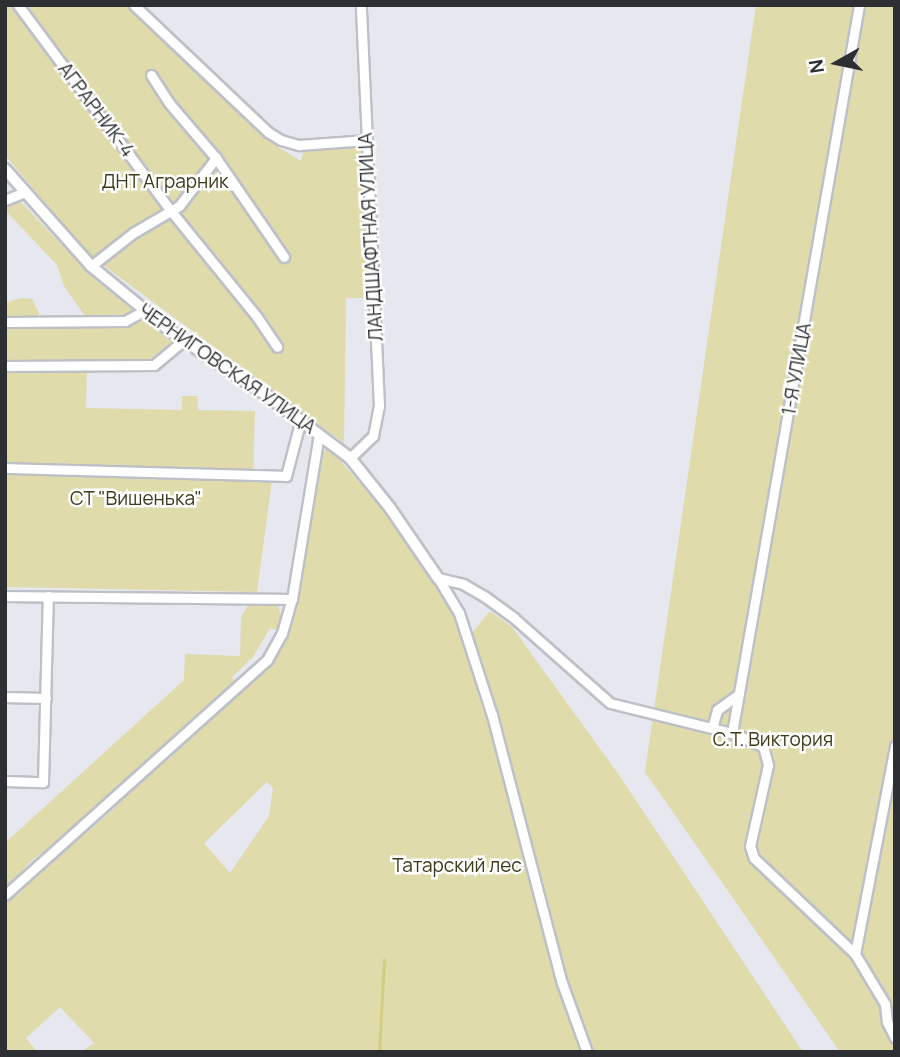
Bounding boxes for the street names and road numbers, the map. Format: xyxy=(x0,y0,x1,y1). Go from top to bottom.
street label: АГРАРНИК-4 xyxy=(53,58,139,162)
street label: ЛАНДШАФТНАЯ УЛИЦА xyxy=(354,132,388,342)
street label: ЧЕРНИГОВСКАЯ УЛИЦА xyxy=(134,299,320,439)
street label: 1-Я УЛИЦА xyxy=(778,321,816,417)

